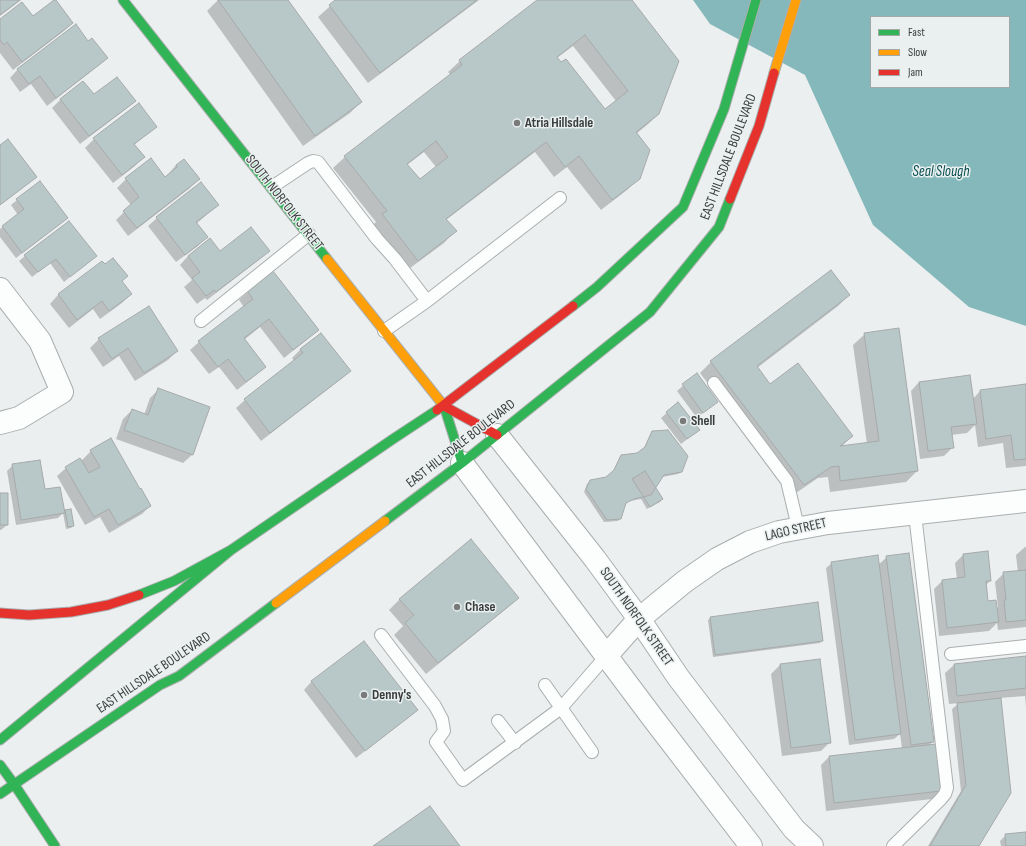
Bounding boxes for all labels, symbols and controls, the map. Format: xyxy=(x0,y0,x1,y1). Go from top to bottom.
legend xyxy=(870,16,1010,88)
text: Fast xyxy=(908,25,925,40)
text: Slow xyxy=(908,45,927,60)
text: Jam xyxy=(908,65,923,80)
street label: EAST HILLSDALE BOULEVARD xyxy=(697,92,761,222)
place label: Atria Hillsdale xyxy=(525,115,593,131)
marker: Atria Hillsdale xyxy=(512,118,522,128)
street label: SOUTH NORFOLK STREET xyxy=(241,152,327,254)
water label: Seal Slough xyxy=(913,163,969,181)
street label: EAST HILLSDALE BOULEVARD xyxy=(403,396,519,492)
place label: Shell xyxy=(691,413,715,429)
marker: Shell xyxy=(678,416,688,426)
street label: LAGO STREET xyxy=(764,515,828,545)
street label: SOUTH NORFOLK STREET xyxy=(596,564,676,670)
place label: Chase xyxy=(465,599,495,615)
marker: Chase xyxy=(452,602,462,612)
street label: EAST HILLSDALE BOULEVARD xyxy=(94,629,214,717)
place label: Denny's xyxy=(372,687,411,703)
marker: Denny's xyxy=(359,690,369,700)

